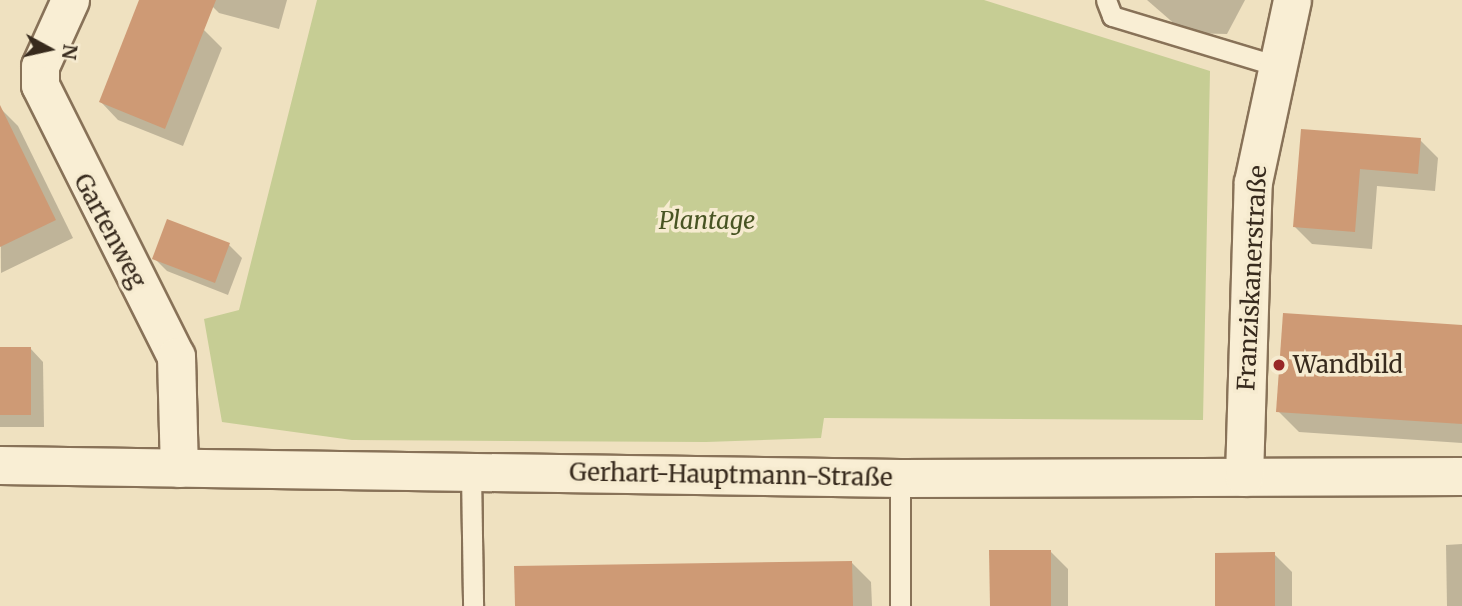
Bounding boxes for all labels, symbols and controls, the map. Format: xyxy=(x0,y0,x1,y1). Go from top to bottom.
north arrow xyxy=(14,14,84,84)
text: N xyxy=(57,43,83,61)
street label: Franziskanerstraße xyxy=(1232,165,1272,391)
street label: Gartenweg xyxy=(68,169,152,293)
park label: Plantage xyxy=(659,207,755,235)
place label: Wandbild xyxy=(1293,351,1403,379)
marker: Wandbild xyxy=(1271,357,1287,373)
street label: Gerhart-Hauptmann-Straße xyxy=(569,458,893,492)

